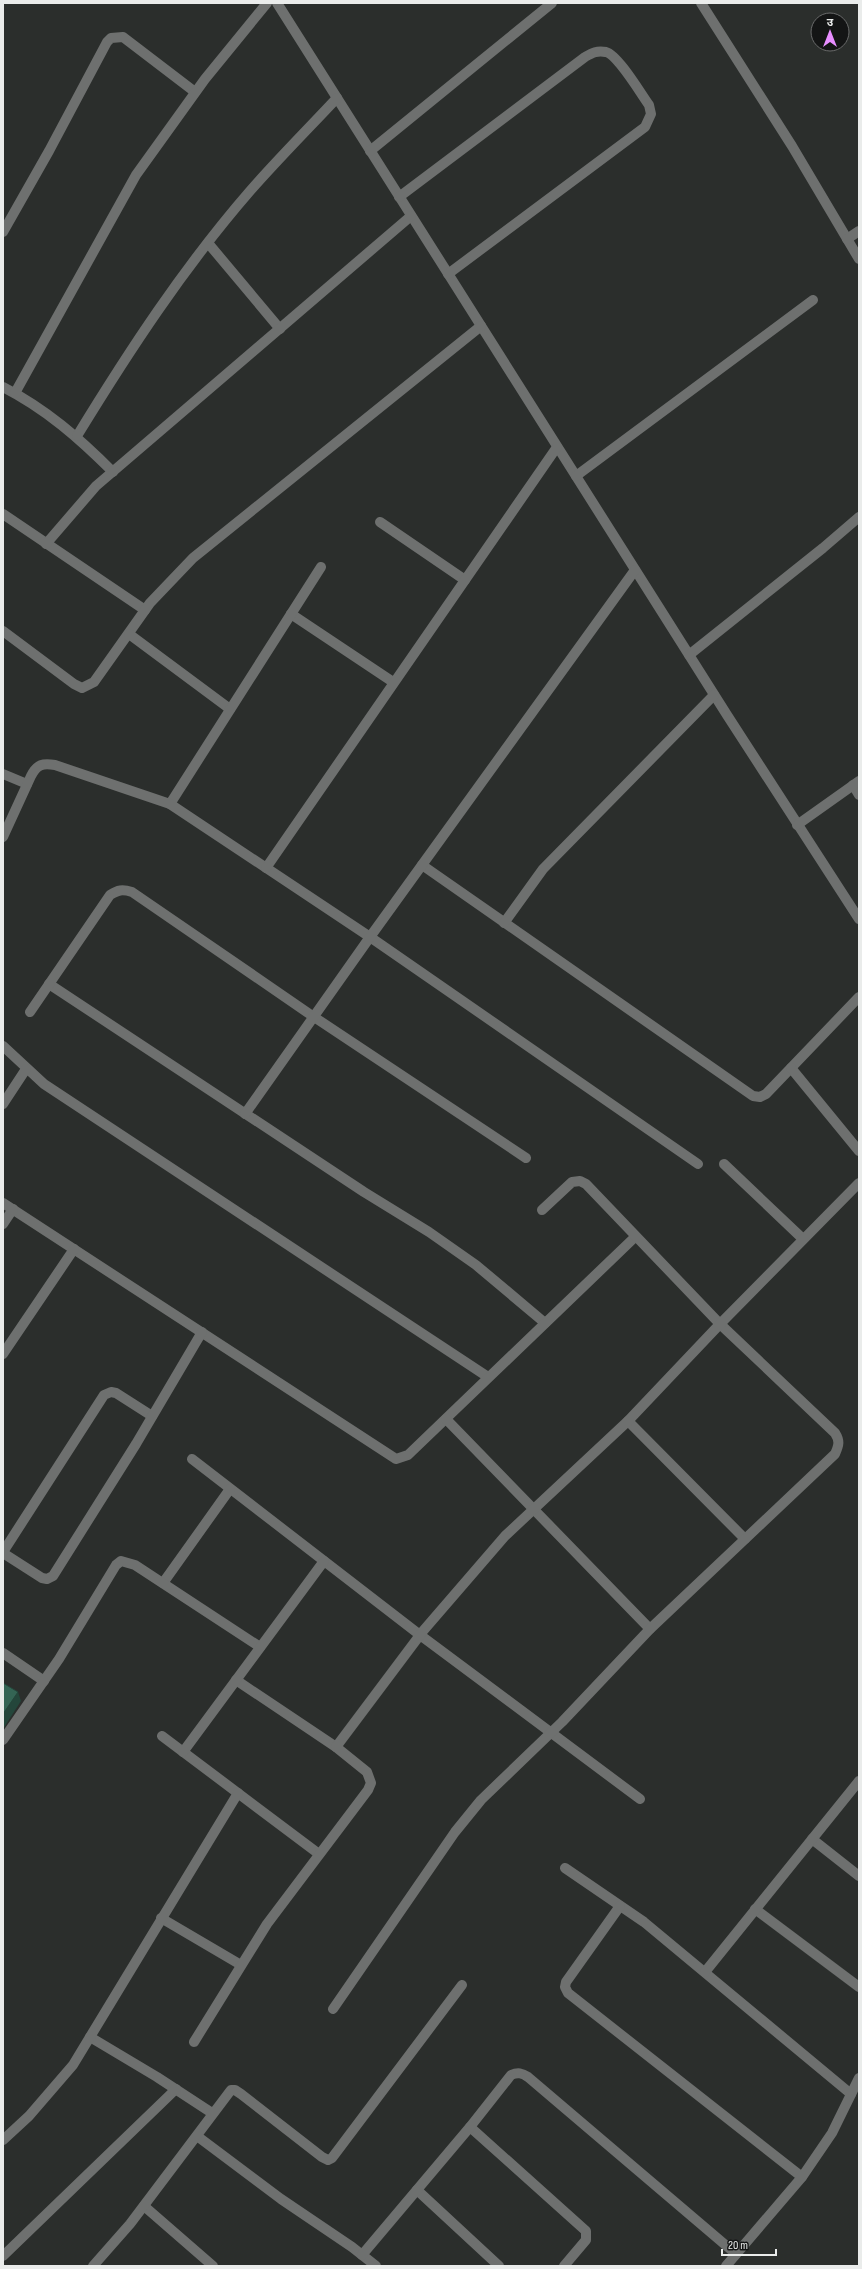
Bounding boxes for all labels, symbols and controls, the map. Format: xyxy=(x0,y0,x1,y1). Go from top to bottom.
north arrow xyxy=(810,12,850,52)
text: उ xyxy=(827,16,834,29)
scale bar xyxy=(722,2231,776,2257)
text: 20 m xyxy=(728,2238,748,2253)

